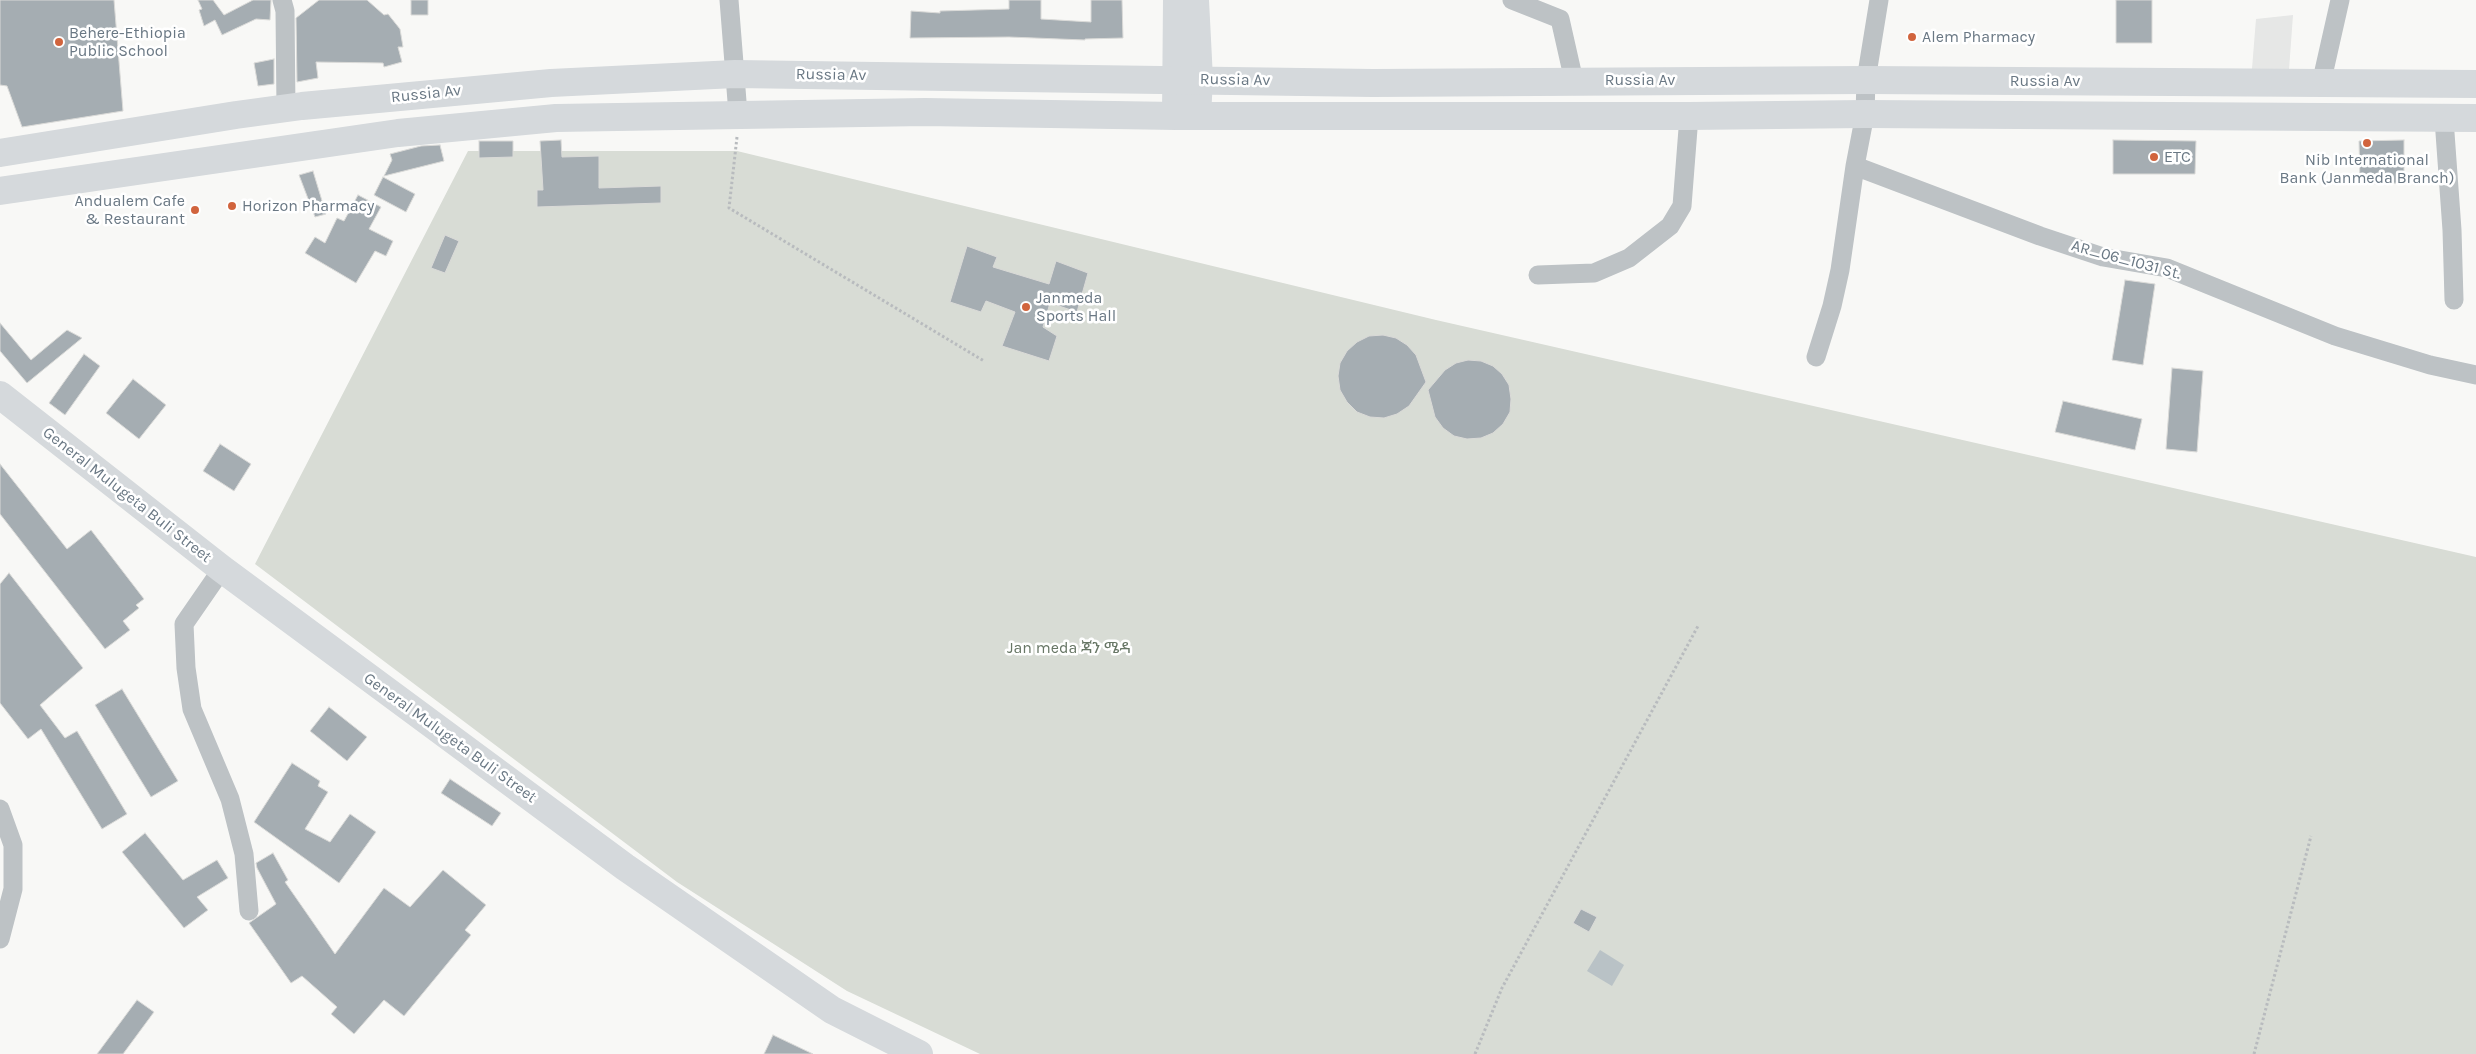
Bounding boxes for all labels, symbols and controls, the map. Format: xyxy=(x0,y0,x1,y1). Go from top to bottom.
place label: Behere-Ethiopia Public School xyxy=(69,23,186,61)
place label: Alem Pharmacy xyxy=(1922,27,2035,47)
marker: Alem Pharmacy xyxy=(1906,31,1918,43)
marker: Behere-Ethiopia Public School xyxy=(53,36,65,48)
street label: Russia Av xyxy=(796,65,866,85)
street label: Russia Av xyxy=(1200,70,1270,90)
street label: Russia Av xyxy=(1605,70,1675,90)
street label: Russia Av xyxy=(2010,71,2080,91)
street label: Russia Av xyxy=(390,81,462,107)
marker: Nib International Bank (Janmeda Branch) xyxy=(2361,137,2373,149)
place label: ETC xyxy=(2164,147,2191,167)
place label: Nib International Bank (Janmeda Branch) xyxy=(2280,150,2454,188)
marker: ETC xyxy=(2148,151,2160,163)
place label: Andualem Cafe & Restaurant xyxy=(74,191,185,229)
place label: Horizon Pharmacy xyxy=(242,196,374,216)
marker: Horizon Pharmacy xyxy=(226,200,238,212)
marker: Andualem Cafe & Restaurant xyxy=(189,204,201,216)
street label: AR_06_1031 St. xyxy=(2069,236,2183,284)
place label: Janmeda Sports Hall xyxy=(1036,288,1116,326)
marker: Janmeda Sports Hall xyxy=(1020,301,1032,313)
street label: General Mulugeta Buli Street xyxy=(39,423,215,567)
park label: Jan meda ጃን ሜዳ xyxy=(1007,638,1131,658)
street label: General Mulugeta Buli Street xyxy=(360,669,540,807)

